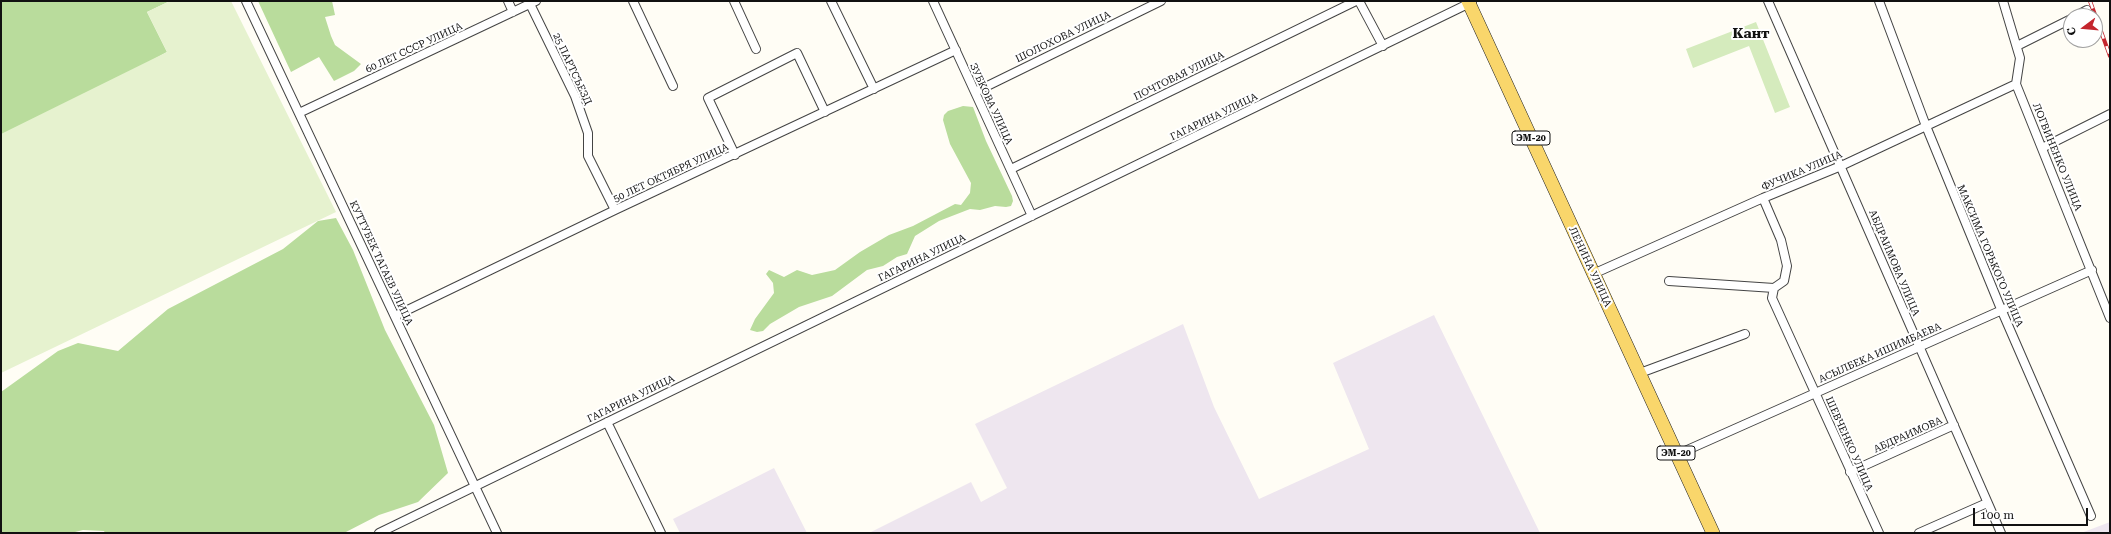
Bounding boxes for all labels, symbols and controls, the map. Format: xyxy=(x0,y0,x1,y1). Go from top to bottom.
north arrow xyxy=(2063,8,2103,48)
street label: ШОЛОХОВА УЛИЦА xyxy=(1013,9,1113,65)
street label: 60 ЛЕТ СССР УЛИЦА xyxy=(364,20,464,76)
district label: Кант xyxy=(1732,26,1770,42)
text: С xyxy=(2065,26,2079,37)
street label: 25 ПАРТСЪЕЗД xyxy=(550,31,594,107)
street label: ПОЧТОВАЯ УЛИЦА xyxy=(1132,49,1226,103)
street label: ЗУБКОВА УЛИЦА xyxy=(967,61,1015,147)
street label: ГАГАРИНА УЛИЦА xyxy=(1168,91,1260,143)
street label: ЛОГВИНЕНКО УЛИЦА xyxy=(2030,101,2084,213)
road number: ЭМ-20 xyxy=(1512,131,1550,145)
street label: 50 ЛЕТ ОКТЯБРЯ УЛИЦА xyxy=(611,141,731,205)
street label: ФУЧИКА УЛИЦА xyxy=(1760,149,1844,193)
street label: МАКСИМА ГОРЬКОГО УЛИЦА xyxy=(1955,183,2025,329)
street label: КУТТУБЕК ТАГАЕВ УЛИЦА xyxy=(347,199,415,327)
street label: АБДРАИМОВА УЛИЦА xyxy=(1866,208,1922,318)
street label: ЛЕНИНА УЛИЦА xyxy=(1566,225,1614,309)
street label: ГАГАРИНА УЛИЦА xyxy=(876,232,968,284)
street label: АСЫЛБЕКА ИШИМБАЕВА xyxy=(1817,321,1943,385)
street label: ГАГАРИНА УЛИЦА xyxy=(585,373,677,425)
street label: ШЕВЧЕНКО УЛИЦА xyxy=(1823,395,1875,493)
street label: АБДРАИМОВА xyxy=(1872,414,1944,456)
road number: ЭМ-20 xyxy=(1657,446,1695,460)
scale bar xyxy=(1975,500,2090,526)
text: 100 m xyxy=(1980,508,2014,522)

